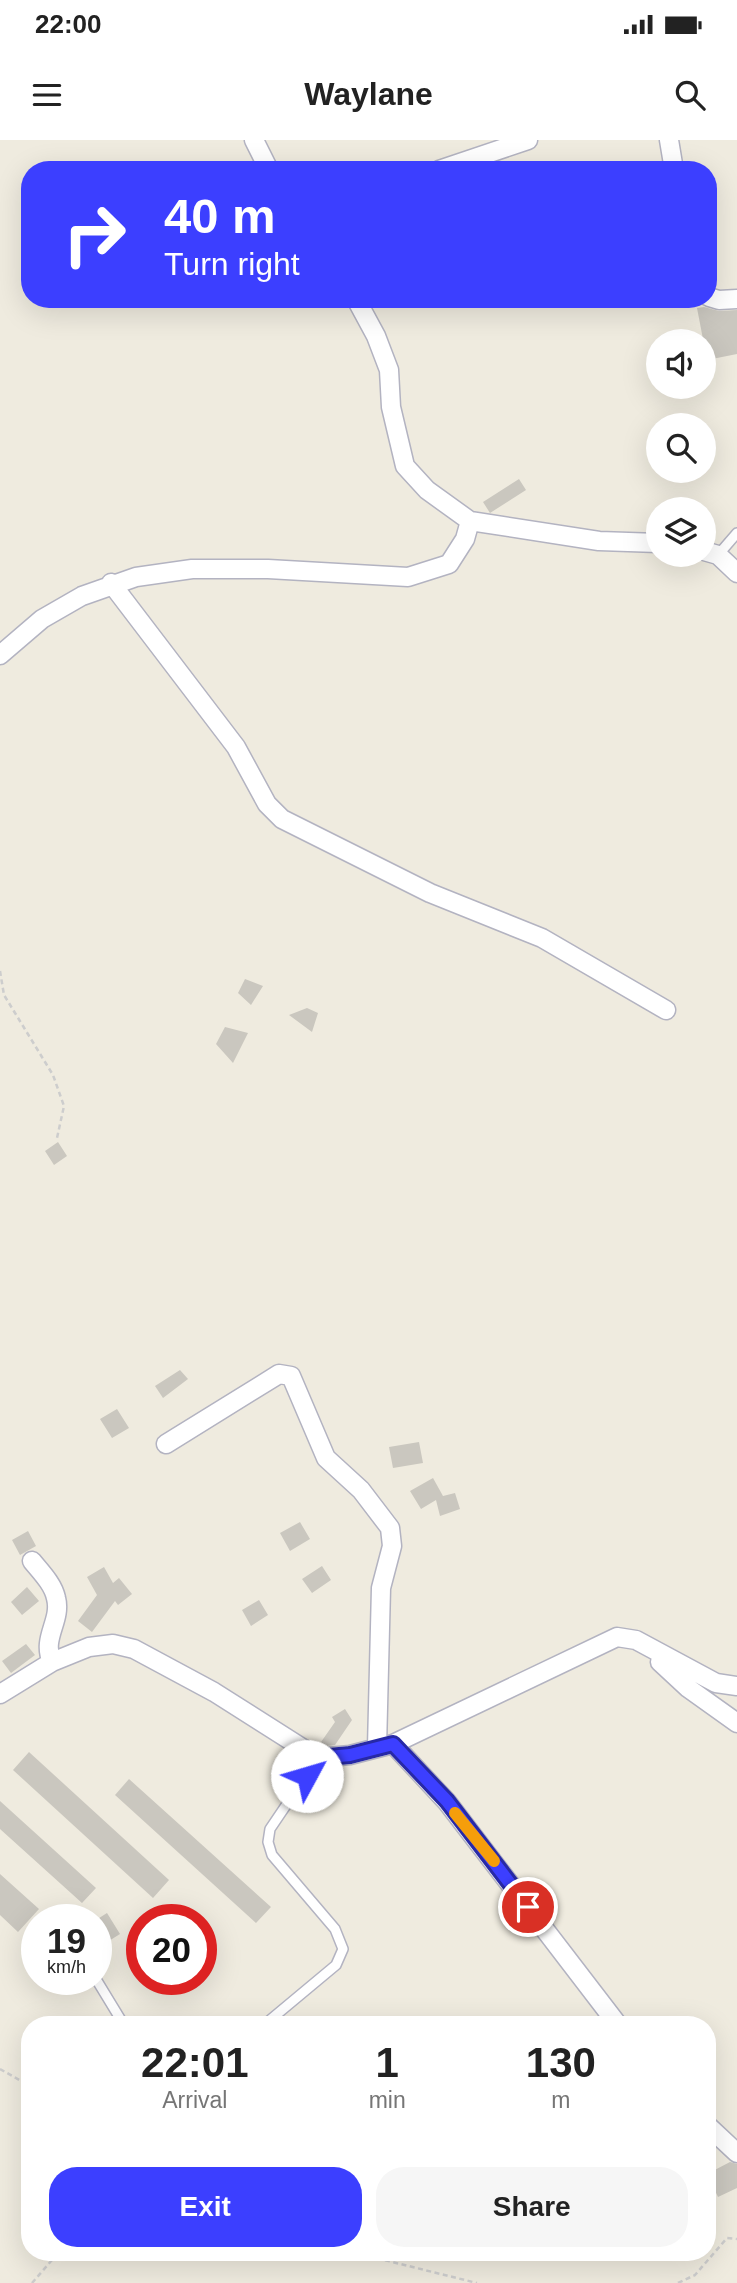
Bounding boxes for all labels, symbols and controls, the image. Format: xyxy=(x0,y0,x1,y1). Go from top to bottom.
text: 22:00 xyxy=(35,9,102,39)
icon: menu xyxy=(28,76,66,114)
text: Waylane xyxy=(304,76,433,112)
icon: search xyxy=(671,76,709,114)
icon: right xyxy=(49,189,140,280)
text: 40 m xyxy=(164,189,276,243)
text: Turn right xyxy=(164,246,300,282)
map controls xyxy=(646,329,716,567)
button: sound xyxy=(646,329,716,399)
button: search xyxy=(646,413,716,483)
button: layers xyxy=(646,497,716,567)
position arrow xyxy=(270,1739,344,1813)
pin xyxy=(498,1877,558,1937)
icon: arrive xyxy=(509,1888,547,1926)
speed limit sign: 20 xyxy=(126,1904,217,1995)
text: 19 xyxy=(47,1921,86,1960)
text: km/h xyxy=(47,1957,86,1977)
text: 22:01 xyxy=(141,2039,249,2086)
text: 1 xyxy=(375,2039,399,2086)
text: 130 xyxy=(526,2039,596,2086)
text: Arrival xyxy=(162,2087,227,2113)
text: min xyxy=(369,2087,406,2113)
text: m xyxy=(551,2087,570,2113)
button: Exit xyxy=(49,2167,362,2247)
button: Share xyxy=(376,2167,688,2247)

